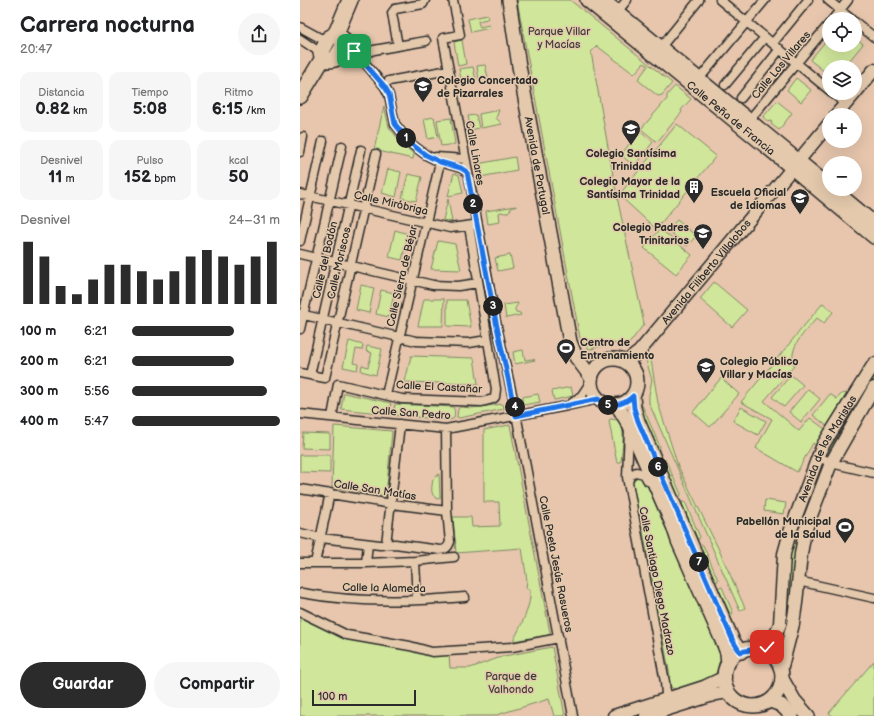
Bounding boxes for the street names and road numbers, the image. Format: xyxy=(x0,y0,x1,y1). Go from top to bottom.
street label: Calle Los Villares xyxy=(749,28,814,102)
street label: Calle Peña de Francia xyxy=(684,78,778,158)
street label: Avenida de Portugal xyxy=(522,115,553,216)
street label: Calle Linares xyxy=(463,120,487,187)
street label: Calle Miróbriga xyxy=(353,188,429,218)
street label: Avenida Filiberto Villalobos xyxy=(659,216,754,327)
street label: Calle del Bodón xyxy=(310,220,340,300)
street label: Calle Sierra de Béjar xyxy=(384,223,420,328)
street label: Calle Moriscos xyxy=(324,225,354,300)
street label: Calle El Castañar xyxy=(396,378,483,396)
street label: Avenida de los Maristas xyxy=(795,392,859,504)
street label: Calle San Pedro xyxy=(371,404,451,422)
street label: Calle San Matías xyxy=(333,477,418,503)
street label: Calle Poeta Jesús Rasueros xyxy=(536,495,576,634)
street label: Calle Santiago Diego Madrazo xyxy=(636,506,678,656)
street label: Calle la Alameda xyxy=(342,581,426,595)

